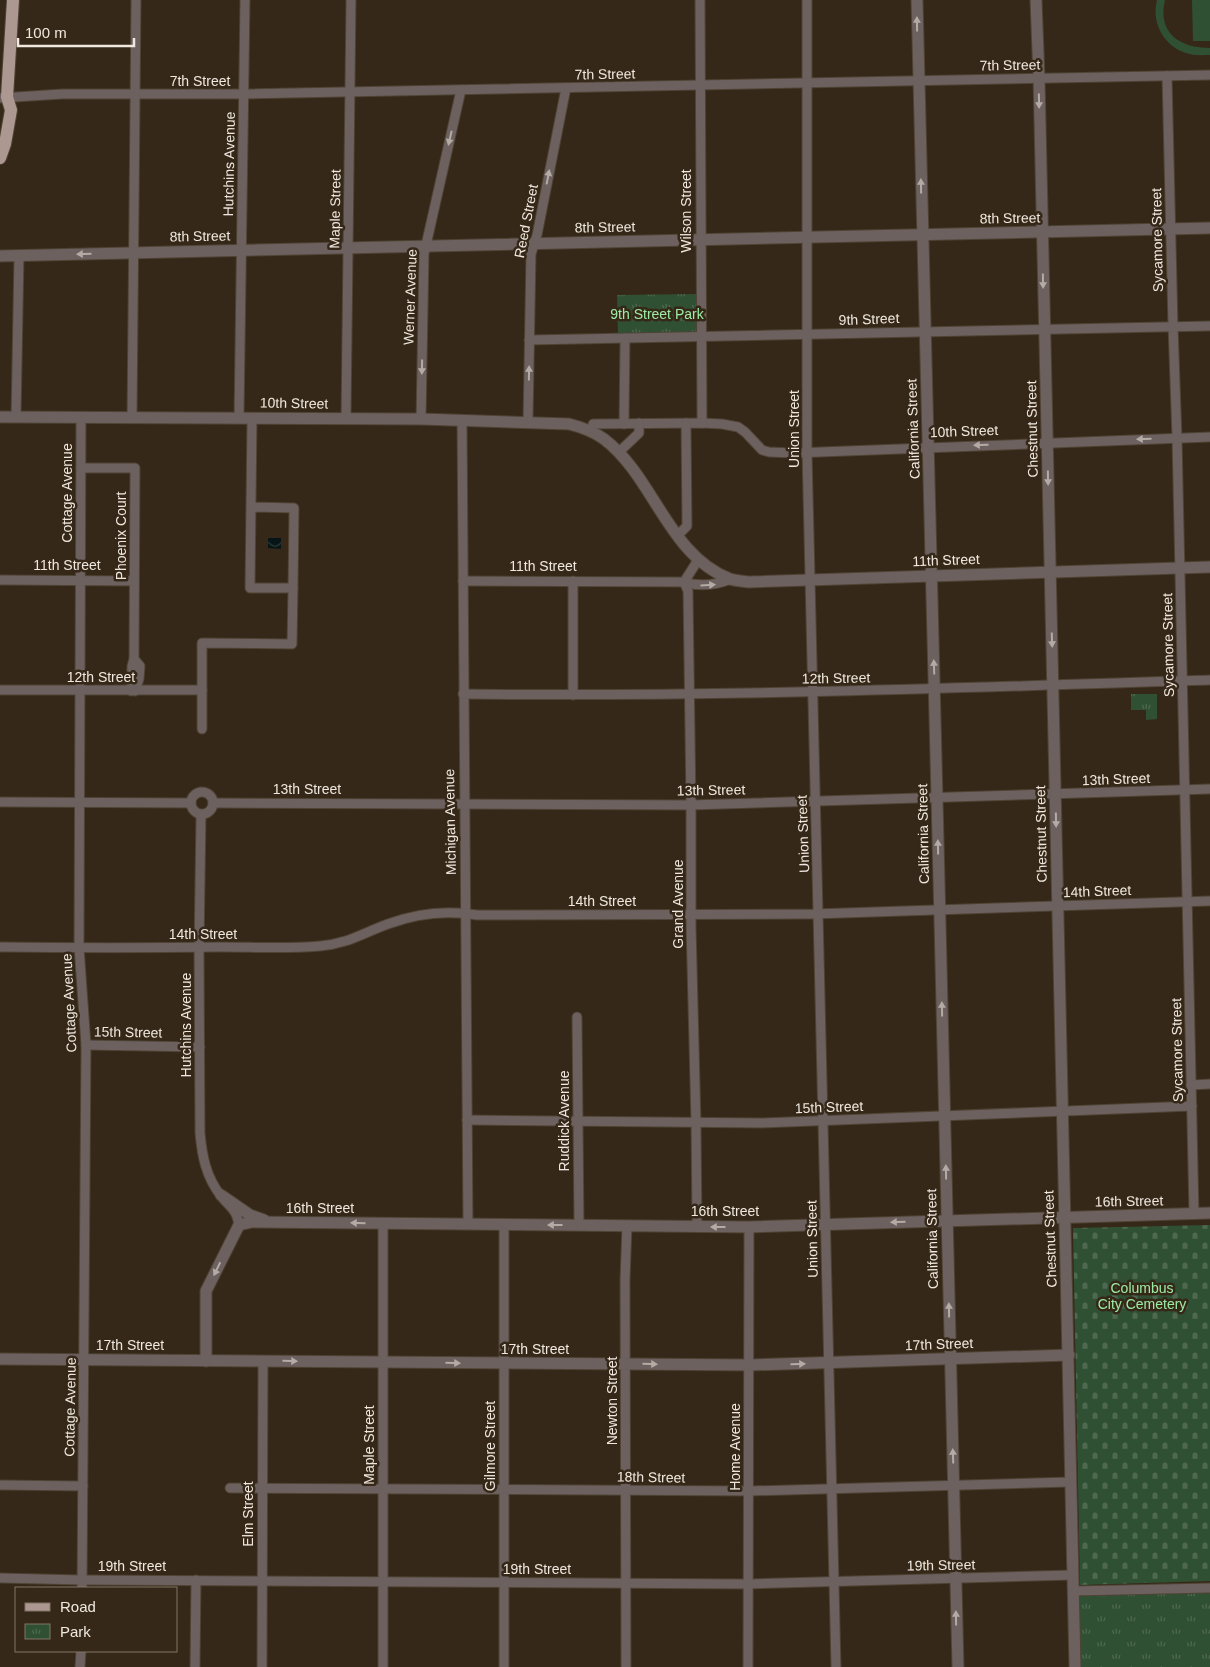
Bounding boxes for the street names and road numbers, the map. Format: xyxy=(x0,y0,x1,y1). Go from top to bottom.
street label: 7th Street xyxy=(980,56,1041,74)
street label: 7th Street xyxy=(575,65,636,83)
street label: 7th Street xyxy=(170,73,230,89)
street label: Hutchins Avenue xyxy=(220,111,238,217)
street label: Maple Street xyxy=(326,169,344,249)
street label: Wilson Street xyxy=(678,169,694,253)
street label: Reed Street xyxy=(511,183,541,259)
street label: Sycamore Street xyxy=(1148,188,1166,292)
street label: 8th Street xyxy=(980,209,1041,227)
street label: 8th Street xyxy=(575,218,636,236)
street label: 8th Street xyxy=(170,227,231,245)
street label: Werner Avenue xyxy=(400,249,420,345)
street label: 9th Street xyxy=(838,310,900,328)
street label: California Street xyxy=(903,378,923,479)
street label: Chestnut Street xyxy=(1023,380,1041,478)
street label: Union Street xyxy=(786,390,802,468)
street label: 10th Street xyxy=(260,394,328,412)
street label: 10th Street xyxy=(929,422,999,440)
street label: Cottage Avenue xyxy=(59,443,75,543)
street label: Phoenix Court xyxy=(113,492,129,580)
street label: 11th Street xyxy=(912,551,980,569)
street label: 11th Street xyxy=(33,557,101,573)
street label: 11th Street xyxy=(509,558,577,574)
street label: Sycamore Street xyxy=(1159,593,1177,697)
street label: 12th Street xyxy=(67,669,135,685)
street label: 12th Street xyxy=(802,669,870,687)
street label: Michigan Avenue xyxy=(441,768,459,875)
street label: 13th Street xyxy=(1081,770,1151,788)
street label: 13th Street xyxy=(273,781,341,797)
street label: 13th Street xyxy=(677,781,745,799)
street label: California Street xyxy=(914,784,932,884)
street label: Chestnut Street xyxy=(1032,785,1050,883)
street label: Union Street xyxy=(794,795,812,873)
street label: Grand Avenue xyxy=(670,859,686,949)
street label: 14th Street xyxy=(1062,882,1132,900)
street label: 14th Street xyxy=(568,893,636,909)
street label: 14th Street xyxy=(169,926,237,942)
street label: Cottage Avenue xyxy=(58,953,80,1053)
street label: Hutchins Avenue xyxy=(178,972,194,1077)
street label: Sycamore Street xyxy=(1168,998,1186,1102)
street label: 15th Street xyxy=(94,1023,162,1041)
street label: Ruddick Avenue xyxy=(556,1070,572,1171)
street label: 15th Street xyxy=(794,1098,864,1116)
street label: California Street xyxy=(923,1189,941,1289)
street label: Chestnut Street xyxy=(1040,1190,1060,1288)
street label: 16th Street xyxy=(1095,1192,1163,1210)
street label: 16th Street xyxy=(286,1200,354,1216)
street label: Union Street xyxy=(803,1200,821,1278)
street label: 16th Street xyxy=(691,1203,759,1219)
street label: 17th Street xyxy=(904,1335,974,1353)
street label: 17th Street xyxy=(96,1337,164,1353)
street label: 17th Street xyxy=(501,1341,569,1357)
street label: Cottage Avenue xyxy=(61,1357,79,1457)
street label: Newton Street xyxy=(604,1357,620,1445)
street label: Gilmore Street xyxy=(482,1401,498,1491)
street label: Home Avenue xyxy=(727,1403,743,1491)
street label: Maple Street xyxy=(361,1405,377,1485)
street label: 18th Street xyxy=(617,1468,685,1486)
street label: Elm Street xyxy=(240,1481,256,1547)
street label: 19th Street xyxy=(907,1556,975,1574)
street label: 19th Street xyxy=(98,1558,166,1574)
street label: 19th Street xyxy=(503,1561,571,1577)

